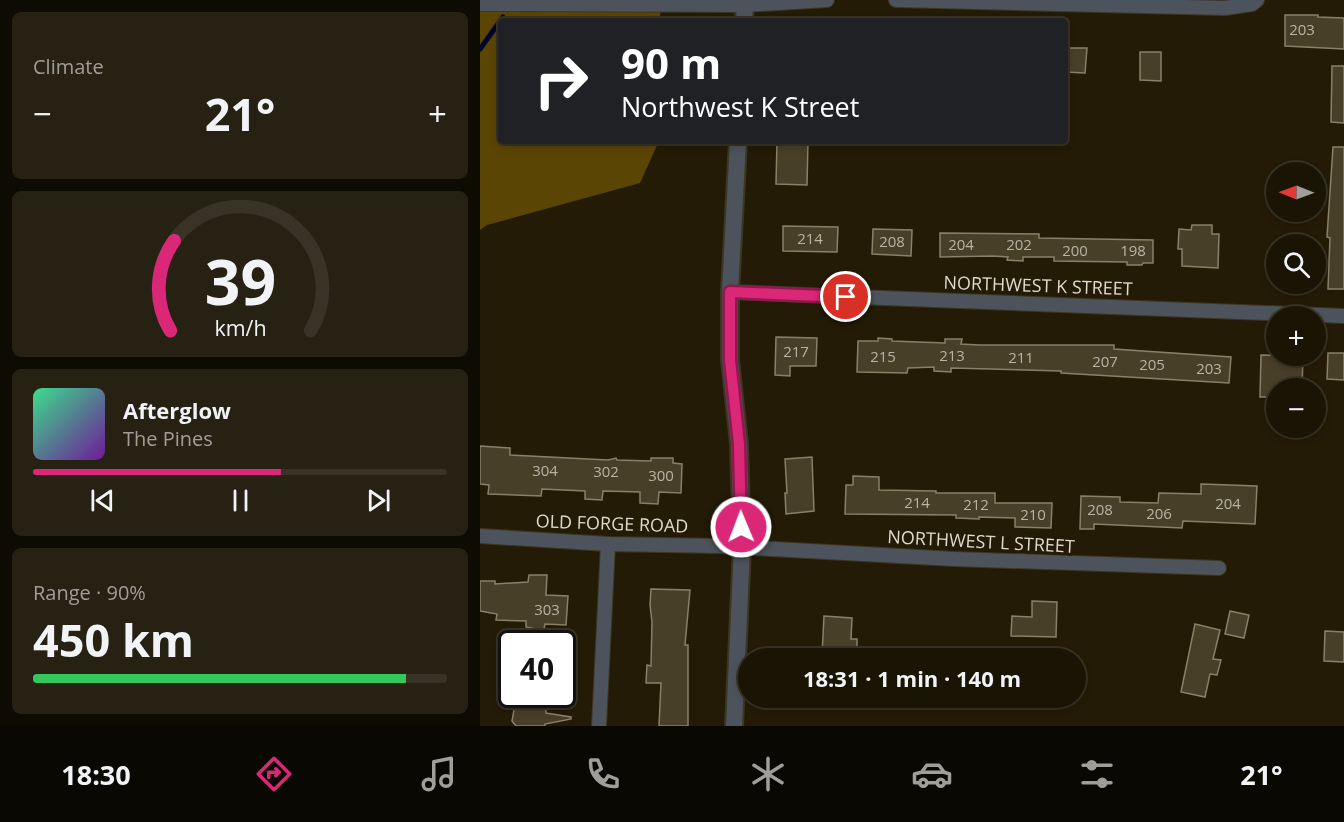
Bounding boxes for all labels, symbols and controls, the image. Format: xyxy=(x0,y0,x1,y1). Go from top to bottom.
house number: 203 xyxy=(1289,19,1315,39)
text: 90 m xyxy=(621,34,721,91)
icon: right xyxy=(522,42,600,120)
text: Climate xyxy=(33,53,104,80)
text: 21° xyxy=(205,83,275,144)
text: Northwest K Street xyxy=(621,88,859,125)
text: − xyxy=(33,91,52,136)
text: + xyxy=(428,91,447,136)
north arrow xyxy=(1266,162,1326,222)
map controls xyxy=(1266,162,1326,438)
house number: 214 xyxy=(797,228,823,248)
house number: 208 xyxy=(879,231,905,251)
house number: 204 xyxy=(948,234,974,254)
house number: 202 xyxy=(1006,234,1032,254)
button: search xyxy=(1266,234,1326,294)
text: 39 xyxy=(204,238,276,323)
house number: 200 xyxy=(1062,240,1088,260)
house number: 198 xyxy=(1120,240,1146,260)
street label: NORTHWEST K STREET xyxy=(943,270,1133,300)
pin xyxy=(820,271,871,322)
icon: arrive xyxy=(829,280,862,313)
button: + xyxy=(1266,306,1326,366)
text: km/h xyxy=(214,313,266,342)
house number: 217 xyxy=(783,341,809,361)
house number: 213 xyxy=(939,345,965,365)
house number: 215 xyxy=(870,346,896,366)
house number: 211 xyxy=(1008,347,1034,367)
house number: 207 xyxy=(1092,351,1118,371)
house number: 205 xyxy=(1139,354,1165,374)
house number: 203 xyxy=(1196,358,1222,378)
button: − xyxy=(1266,378,1326,438)
text: Afterglow xyxy=(123,395,231,425)
text: The Pines xyxy=(123,425,213,452)
house number: 304 xyxy=(532,460,558,480)
house number: 302 xyxy=(593,461,619,481)
house number: 300 xyxy=(648,465,674,485)
icon: previous xyxy=(86,484,119,517)
icon: pause xyxy=(224,484,257,517)
icon: next xyxy=(362,484,395,517)
house number: 214 xyxy=(904,492,930,512)
house number: 204 xyxy=(1215,493,1241,513)
house number: 212 xyxy=(963,494,989,514)
position arrow xyxy=(709,495,773,559)
house number: 208 xyxy=(1087,499,1113,519)
house number: 206 xyxy=(1146,503,1172,523)
house number: 210 xyxy=(1020,504,1046,524)
street label: OLD FORGE ROAD xyxy=(535,508,689,538)
street label: NORTHWEST L STREET xyxy=(887,524,1076,558)
text: Range · 90% xyxy=(33,579,146,606)
house number: 303 xyxy=(534,599,560,619)
text: 450 km xyxy=(33,609,194,670)
speed limit sign: 40 xyxy=(498,630,576,708)
text: 18:31 · 1 min · 140 m xyxy=(803,663,1021,693)
icon: directions xyxy=(253,753,295,795)
icon: music xyxy=(418,753,460,795)
icon: phone xyxy=(582,753,624,795)
icon: climate xyxy=(747,753,789,795)
icon: car xyxy=(911,753,953,795)
icon: filters xyxy=(1076,753,1118,795)
text: 18:30 xyxy=(61,756,131,793)
text: 21° xyxy=(1240,756,1283,793)

